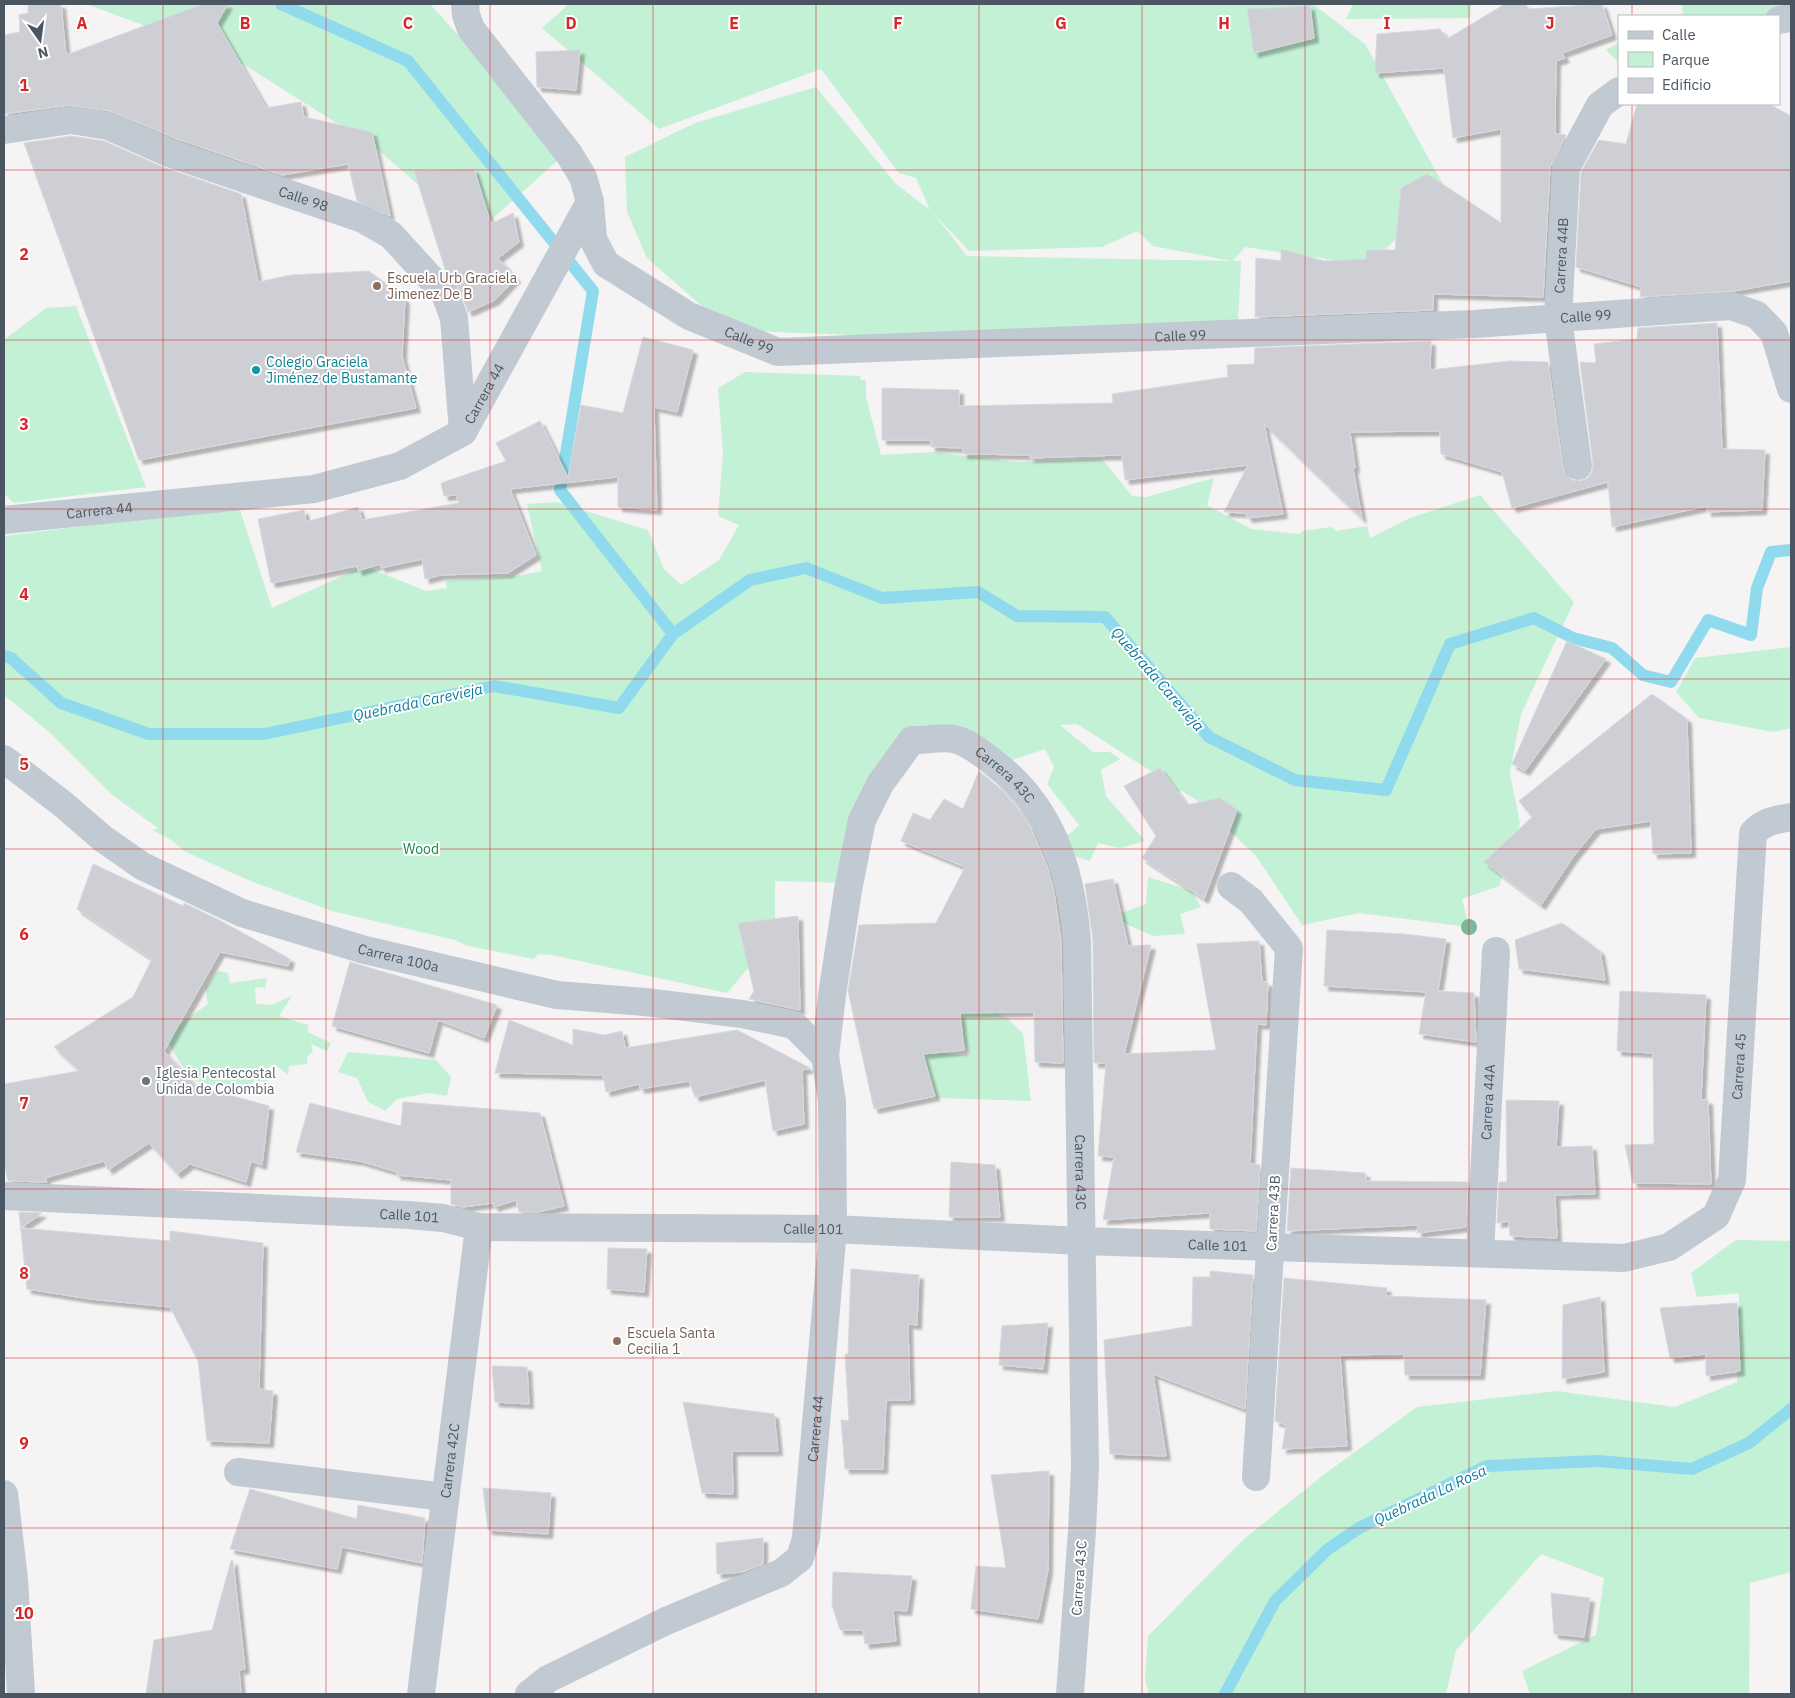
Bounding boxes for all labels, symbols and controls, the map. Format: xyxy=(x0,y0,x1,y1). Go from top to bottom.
text: A xyxy=(77,13,88,33)
text: B xyxy=(240,13,251,33)
text: C xyxy=(403,13,413,33)
text: D xyxy=(565,13,577,33)
text: E xyxy=(729,13,739,33)
text: F xyxy=(893,13,903,33)
text: G xyxy=(1055,13,1067,33)
text: H xyxy=(1218,13,1230,33)
text: I xyxy=(1384,13,1391,33)
text: J xyxy=(1546,13,1554,33)
north arrow xyxy=(15,15,65,65)
legend xyxy=(1618,15,1780,105)
text: Calle xyxy=(1662,25,1696,44)
text: N xyxy=(36,43,50,63)
text: Parque xyxy=(1662,50,1710,69)
text: 1 xyxy=(19,75,29,95)
text: Edificio xyxy=(1662,75,1711,94)
street label: Calle 98 xyxy=(276,182,331,216)
street label: Carrera 44B xyxy=(1550,217,1572,294)
text: 2 xyxy=(19,244,29,264)
place label: Escuela Urb Graciela Jimenez De B xyxy=(387,269,518,303)
marker: Escuela Urb Graciela Jimenez De B xyxy=(371,280,383,292)
street label: Calle 99 xyxy=(1560,305,1612,327)
street label: Calle 99 xyxy=(722,322,776,358)
street label: Calle 99 xyxy=(1154,326,1207,346)
place label: Colegio Graciela Jiménez de Bustamante xyxy=(266,353,418,387)
street label: Carrera 44 xyxy=(460,360,508,427)
marker: Colegio Graciela Jiménez de Bustamante xyxy=(250,364,262,376)
text: 3 xyxy=(19,414,29,434)
street label: Carrera 44 xyxy=(65,498,134,523)
text: 4 xyxy=(19,584,29,604)
water label: Quebrada Carevieja xyxy=(1108,623,1209,735)
water label: Quebrada Carevieja xyxy=(351,679,485,725)
street label: Carrera 43C xyxy=(972,743,1039,807)
text: 5 xyxy=(19,754,29,774)
park label: Wood xyxy=(403,840,439,858)
text: 6 xyxy=(19,924,29,944)
street label: Carrera 100a xyxy=(356,939,441,976)
street label: Carrera 45 xyxy=(1728,1033,1750,1100)
place label: Iglesia Pentecostal Unida de Colombia xyxy=(156,1064,276,1098)
street label: Carrera 44A xyxy=(1477,1064,1499,1141)
marker: Iglesia Pentecostal Unida de Colombia xyxy=(140,1075,152,1087)
text: 7 xyxy=(19,1093,29,1113)
street label: Carrera 43C xyxy=(1071,1134,1090,1210)
street label: Carrera 43B xyxy=(1262,1175,1284,1251)
street label: Calle 101 xyxy=(379,1205,440,1227)
street label: Calle 101 xyxy=(783,1220,844,1238)
street label: Calle 101 xyxy=(1188,1235,1248,1255)
text: 8 xyxy=(19,1263,29,1283)
place label: Escuela Santa Cecilia 1 xyxy=(627,1324,716,1358)
marker: Escuela Santa Cecilia 1 xyxy=(611,1335,623,1347)
street label: Carrera 44 xyxy=(804,1395,827,1463)
street label: Carrera 42C xyxy=(436,1422,464,1499)
text: 9 xyxy=(19,1433,29,1453)
water label: Quebrada La Rosa xyxy=(1371,1460,1490,1529)
street label: Carrera 43C xyxy=(1067,1539,1091,1616)
text: 10 xyxy=(14,1603,34,1623)

